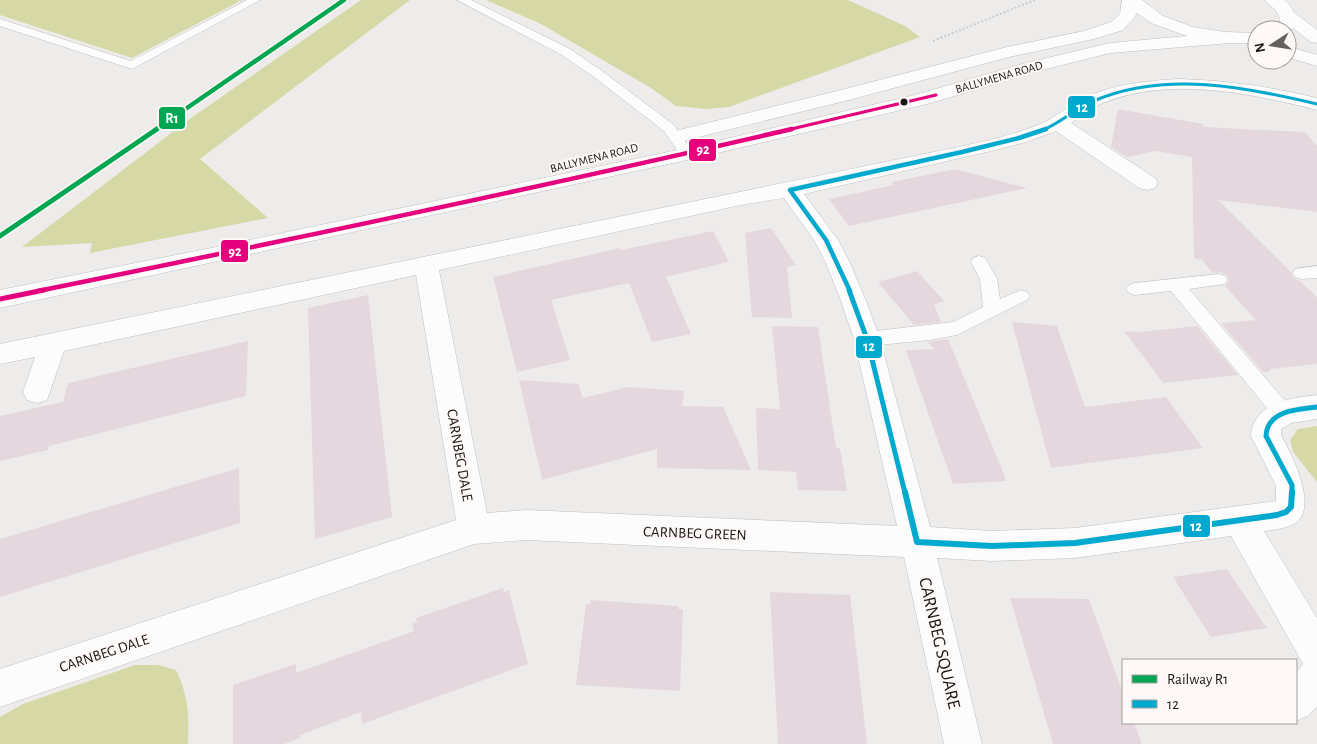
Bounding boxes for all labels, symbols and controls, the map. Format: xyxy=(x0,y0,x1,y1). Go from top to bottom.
north arrow xyxy=(1247,20,1297,70)
text: N xyxy=(1252,41,1268,54)
street label: BALLYMENA ROAD xyxy=(954,59,1044,95)
line badge: 12 xyxy=(1067,95,1096,119)
unlabelled marker xyxy=(899,97,909,107)
text: 12 xyxy=(1076,101,1088,115)
line badge: R1 xyxy=(158,106,186,130)
text: R1 xyxy=(165,112,179,126)
line badge: 92 xyxy=(688,138,717,162)
street label: BALLYMENA ROAD xyxy=(549,141,639,175)
text: 92 xyxy=(696,143,710,157)
line badge: 92 xyxy=(220,239,249,263)
text: 92 xyxy=(228,245,242,259)
line badge: 12 xyxy=(855,335,883,359)
text: 12 xyxy=(863,340,875,354)
street label: CARNBEG DALE xyxy=(444,408,475,502)
line badge: 12 xyxy=(1182,514,1211,538)
text: 12 xyxy=(1190,520,1202,534)
street label: CARNBEG GREEN xyxy=(643,524,747,543)
street label: CARNBEG SQUARE xyxy=(915,576,963,711)
street label: CARNBEG DALE xyxy=(58,632,151,675)
legend xyxy=(1122,659,1297,724)
text: Railway R1 xyxy=(1167,672,1228,687)
text: 12 xyxy=(1167,697,1179,712)

